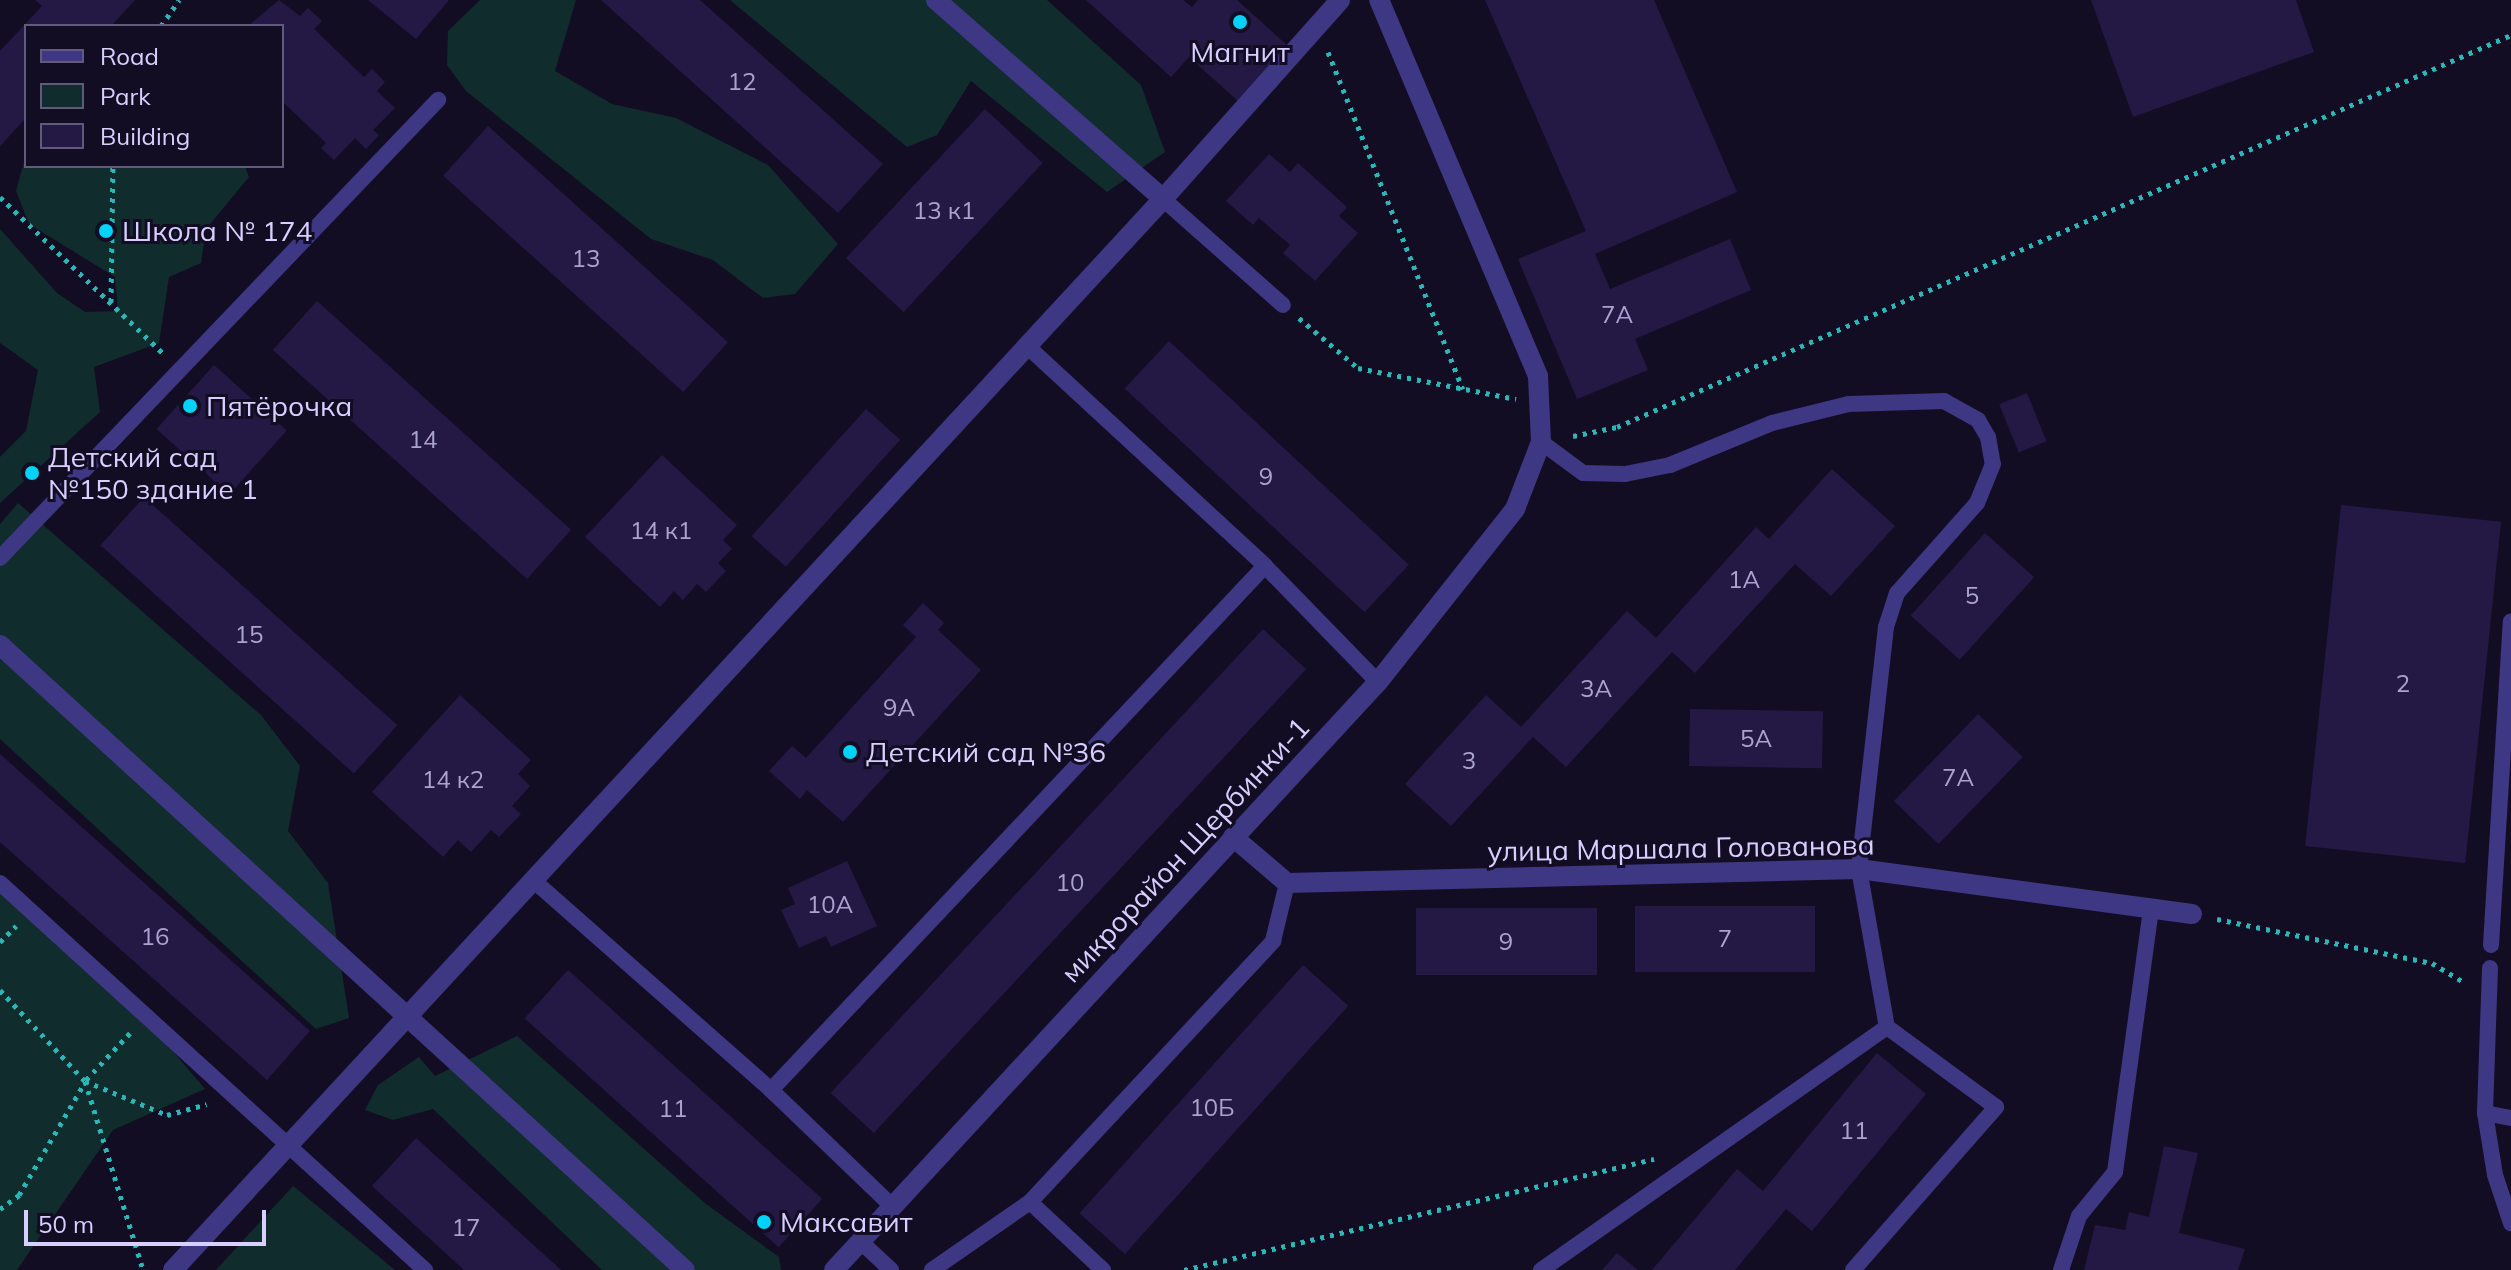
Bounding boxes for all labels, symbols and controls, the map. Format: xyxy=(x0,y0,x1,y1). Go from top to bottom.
marker: Магнит xyxy=(1231,13,1249,31)
legend xyxy=(24,24,284,168)
place label: Магнит xyxy=(1190,35,1290,69)
text: Road xyxy=(100,41,159,71)
house number: 12 xyxy=(728,68,756,96)
text: Park xyxy=(100,81,151,111)
text: Building xyxy=(100,121,190,151)
house number: 13 к1 xyxy=(913,197,975,225)
place label: Школа № 174 xyxy=(122,214,312,248)
marker: Школа № 174 xyxy=(97,222,115,240)
house number: 13 xyxy=(572,245,600,273)
house number: 7А xyxy=(1601,301,1633,329)
place label: Пятёрочка xyxy=(206,389,352,423)
marker: Пятёрочка xyxy=(181,397,199,415)
house number: 14 xyxy=(409,426,437,454)
place label: Детский сад №150 здание 1 xyxy=(48,440,258,506)
house number: 9 xyxy=(1259,463,1273,491)
marker: Детский сад №150 здание 1 xyxy=(23,464,41,482)
house number: 14 к1 xyxy=(630,517,692,545)
house number: 1А xyxy=(1728,566,1760,594)
house number: 5 xyxy=(1965,582,1979,610)
house number: 15 xyxy=(235,621,263,649)
house number: 2 xyxy=(2396,670,2410,698)
house number: 3А xyxy=(1580,675,1612,703)
house number: 9А xyxy=(883,694,915,722)
street label: микрорайон Щербинки-1 xyxy=(1054,711,1316,989)
house number: 5А xyxy=(1740,725,1772,753)
place label: Детский сад №36 xyxy=(866,735,1106,769)
marker: Детский сад №36 xyxy=(841,743,859,761)
house number: 3 xyxy=(1462,747,1476,775)
house number: 7А xyxy=(1942,764,1974,792)
house number: 14 к2 xyxy=(422,766,484,794)
street label: улица Маршала Голованова xyxy=(1487,828,1875,868)
house number: 10 xyxy=(1056,869,1084,897)
house number: 10А xyxy=(807,891,853,919)
house number: 16 xyxy=(141,923,169,951)
house number: 7 xyxy=(1718,925,1732,953)
house number: 9 xyxy=(1499,928,1513,956)
house number: 10Б xyxy=(1189,1094,1235,1122)
house number: 11 xyxy=(659,1095,687,1123)
house number: 11 xyxy=(1840,1117,1868,1145)
scale bar xyxy=(28,1194,270,1244)
place label: Максавит xyxy=(780,1205,912,1239)
text: 50 m xyxy=(38,1209,94,1239)
marker: Максавит xyxy=(755,1213,773,1231)
house number: 17 xyxy=(452,1214,480,1242)

